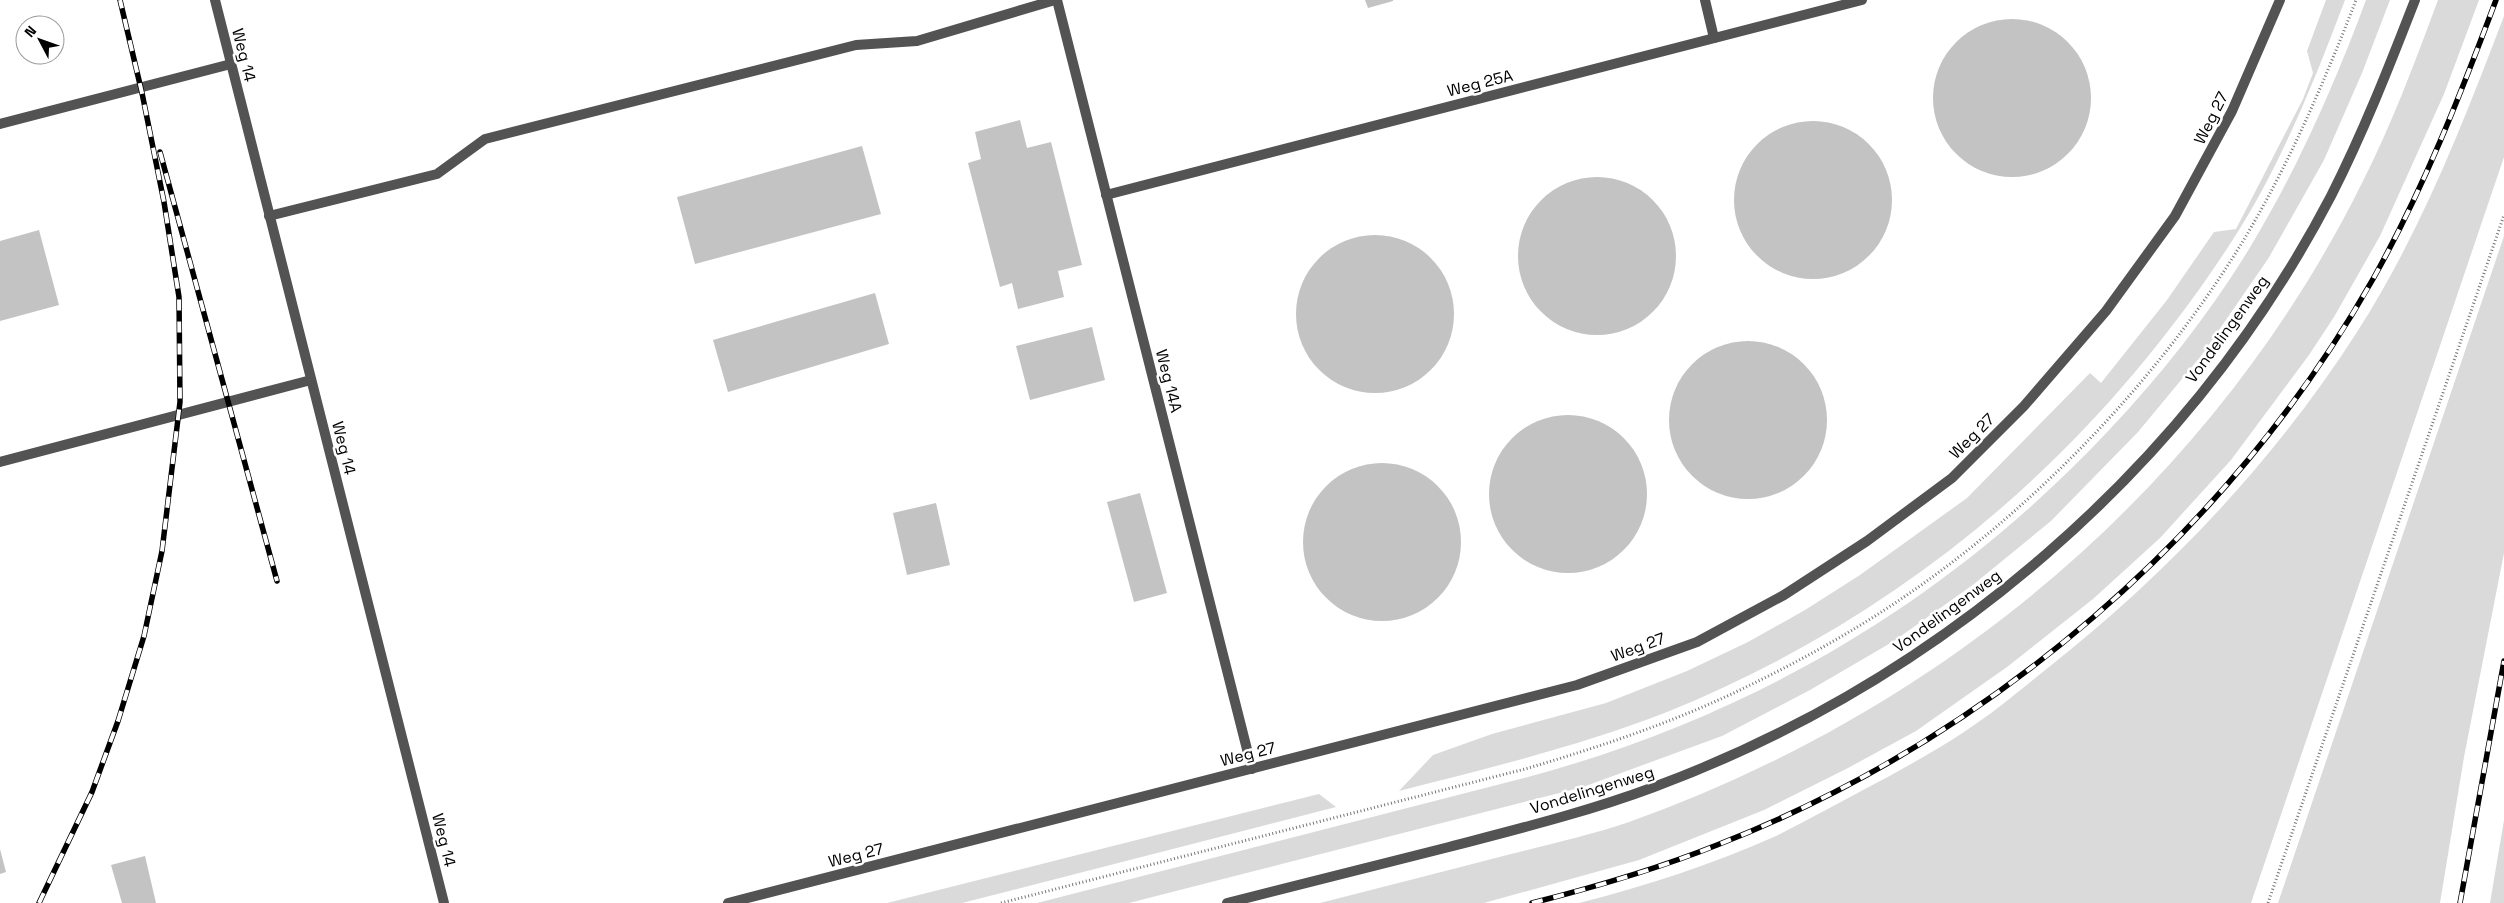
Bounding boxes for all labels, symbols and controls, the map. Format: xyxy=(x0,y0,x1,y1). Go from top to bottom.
north arrow xyxy=(15,15,65,65)
text: N xyxy=(20,22,40,41)
street label: Weg 14 xyxy=(227,26,261,84)
street label: Weg 25A xyxy=(1445,65,1515,101)
street label: Weg 27 xyxy=(2189,88,2233,148)
street label: Vondelingenweg xyxy=(2181,271,2273,387)
street label: Weg 14A xyxy=(1151,347,1187,415)
street label: Weg 27 xyxy=(1945,409,1999,463)
street label: Weg 14 xyxy=(327,419,361,477)
street label: Vondelingenweg xyxy=(1889,565,2005,657)
street label: Weg 27 xyxy=(1608,628,1668,666)
street label: Weg 27 xyxy=(1218,737,1278,771)
street label: Vondelingenweg xyxy=(1528,761,1656,819)
street label: Weg 14 xyxy=(427,811,461,869)
street label: Weg 27 xyxy=(826,838,886,872)

